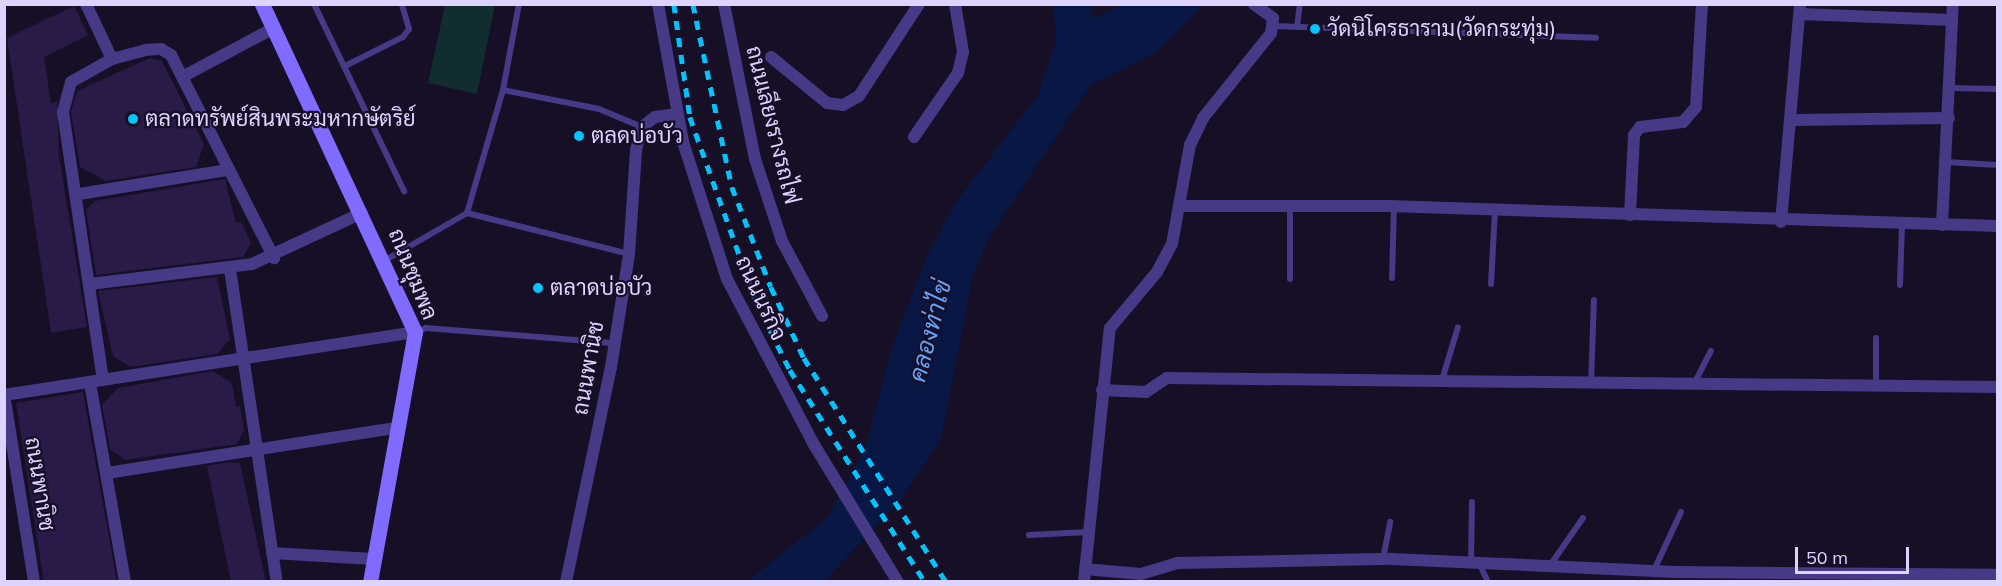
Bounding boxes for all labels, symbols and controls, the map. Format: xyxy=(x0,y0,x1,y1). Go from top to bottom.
place label: วัดนิโครธาราม(วัดกระทุ่ม) xyxy=(1327,16,1556,42)
marker: วัดนิโครธาราม(วัดกระทุ่ม) xyxy=(1308,22,1322,36)
street label: ถนนเลียงรางรถไฟ xyxy=(741,43,805,207)
place label: ตลาดทรัพย์สินพระมหากษัตริย์ xyxy=(145,106,416,132)
marker: ตลาดทรัพย์สินพระมหากษัตริย์ xyxy=(126,112,140,126)
place label: ตลดบ่อบัว xyxy=(591,123,683,149)
marker: ตลดบ่อบัว xyxy=(572,129,586,143)
street label: ถนนชุมพล xyxy=(383,224,443,324)
street label: ถนนนรกิจ xyxy=(730,251,792,345)
place label: ตลาดบ่อบัว xyxy=(550,275,652,301)
water label: คลองท่าไข่ xyxy=(903,277,957,385)
marker: ตลาดบ่อบัว xyxy=(531,281,545,295)
street label: ถนนพานิช xyxy=(567,319,609,417)
street label: ถนนพานิช xyxy=(20,435,60,533)
scale bar xyxy=(1798,535,1912,573)
text: 50 m xyxy=(1806,546,1848,569)

